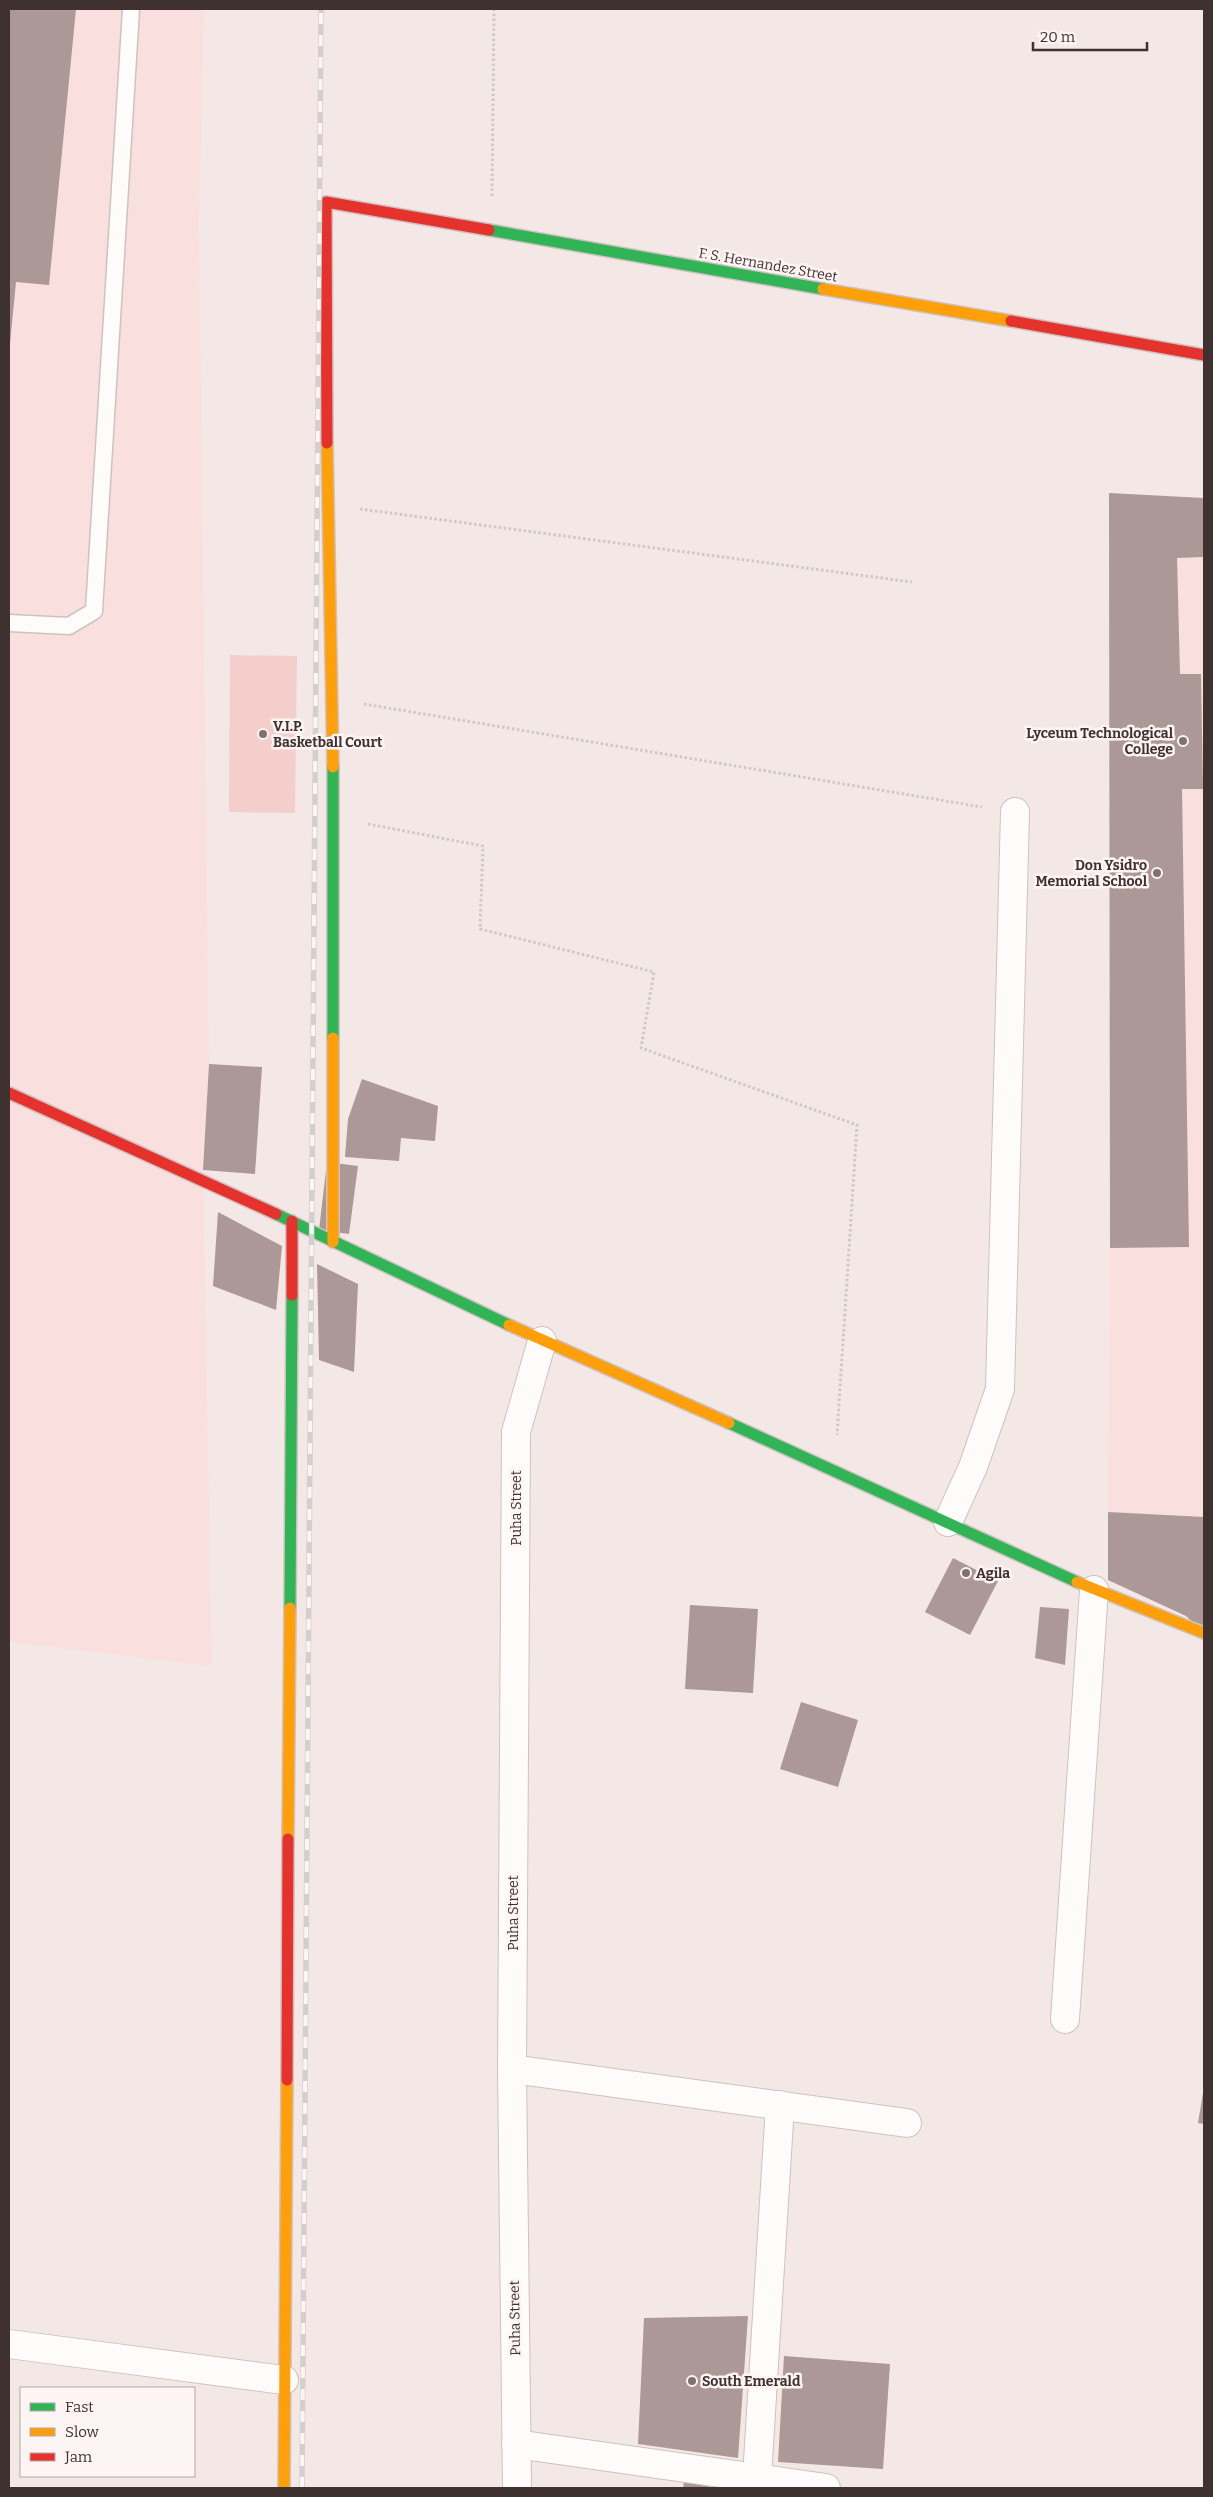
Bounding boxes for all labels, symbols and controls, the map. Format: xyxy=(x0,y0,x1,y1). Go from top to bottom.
scale bar xyxy=(1033,20,1147,52)
text: 20 m xyxy=(1040,28,1076,46)
street label: F. S. Hernandez Street xyxy=(697,244,839,286)
place label: V.I.P. Basketball Court xyxy=(273,718,383,751)
place label: Lyceum Technological College xyxy=(1026,725,1174,758)
marker: V.I.P. Basketball Court xyxy=(257,728,269,740)
marker: Lyceum Technological College xyxy=(1177,735,1189,747)
place label: Don Ysidro Memorial School xyxy=(1035,857,1148,890)
marker: Don Ysidro Memorial School xyxy=(1151,867,1163,879)
street label: Puha Street xyxy=(508,1470,525,1546)
place label: Agila xyxy=(976,1565,1010,1582)
marker: Agila xyxy=(960,1567,972,1579)
street label: Puha Street xyxy=(505,1875,522,1951)
street label: Puha Street xyxy=(506,2280,524,2356)
place label: South Emerald xyxy=(702,2373,801,2390)
marker: South Emerald xyxy=(686,2375,698,2387)
legend xyxy=(20,2387,195,2477)
text: Fast xyxy=(65,2398,94,2416)
text: Slow xyxy=(65,2423,100,2441)
text: Jam xyxy=(64,2448,93,2466)

